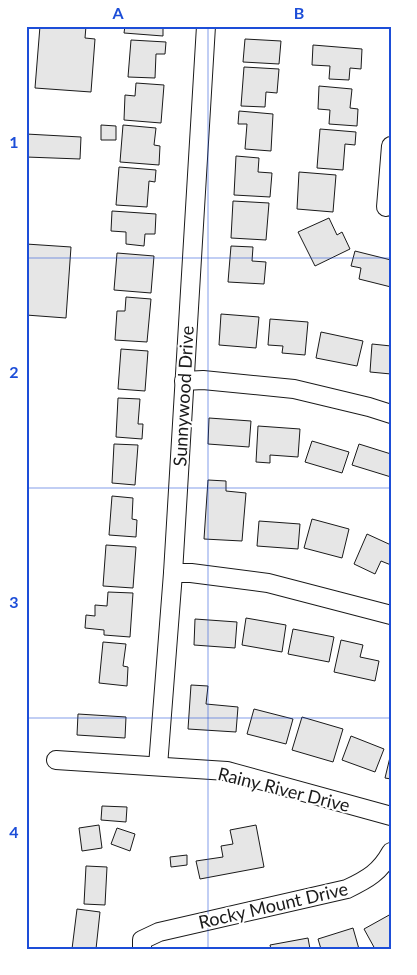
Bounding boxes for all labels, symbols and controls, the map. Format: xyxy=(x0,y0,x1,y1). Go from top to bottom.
text: A xyxy=(111,3,124,22)
text: B xyxy=(294,3,304,22)
text: 1 xyxy=(9,132,19,151)
street label: Sunnywood Drive xyxy=(168,325,198,467)
text: 2 xyxy=(9,362,19,381)
text: 3 xyxy=(9,592,19,611)
street label: Rainy River Drive xyxy=(216,762,352,816)
text: 4 xyxy=(9,822,19,841)
street label: Rocky Mount Drive xyxy=(196,877,350,933)

